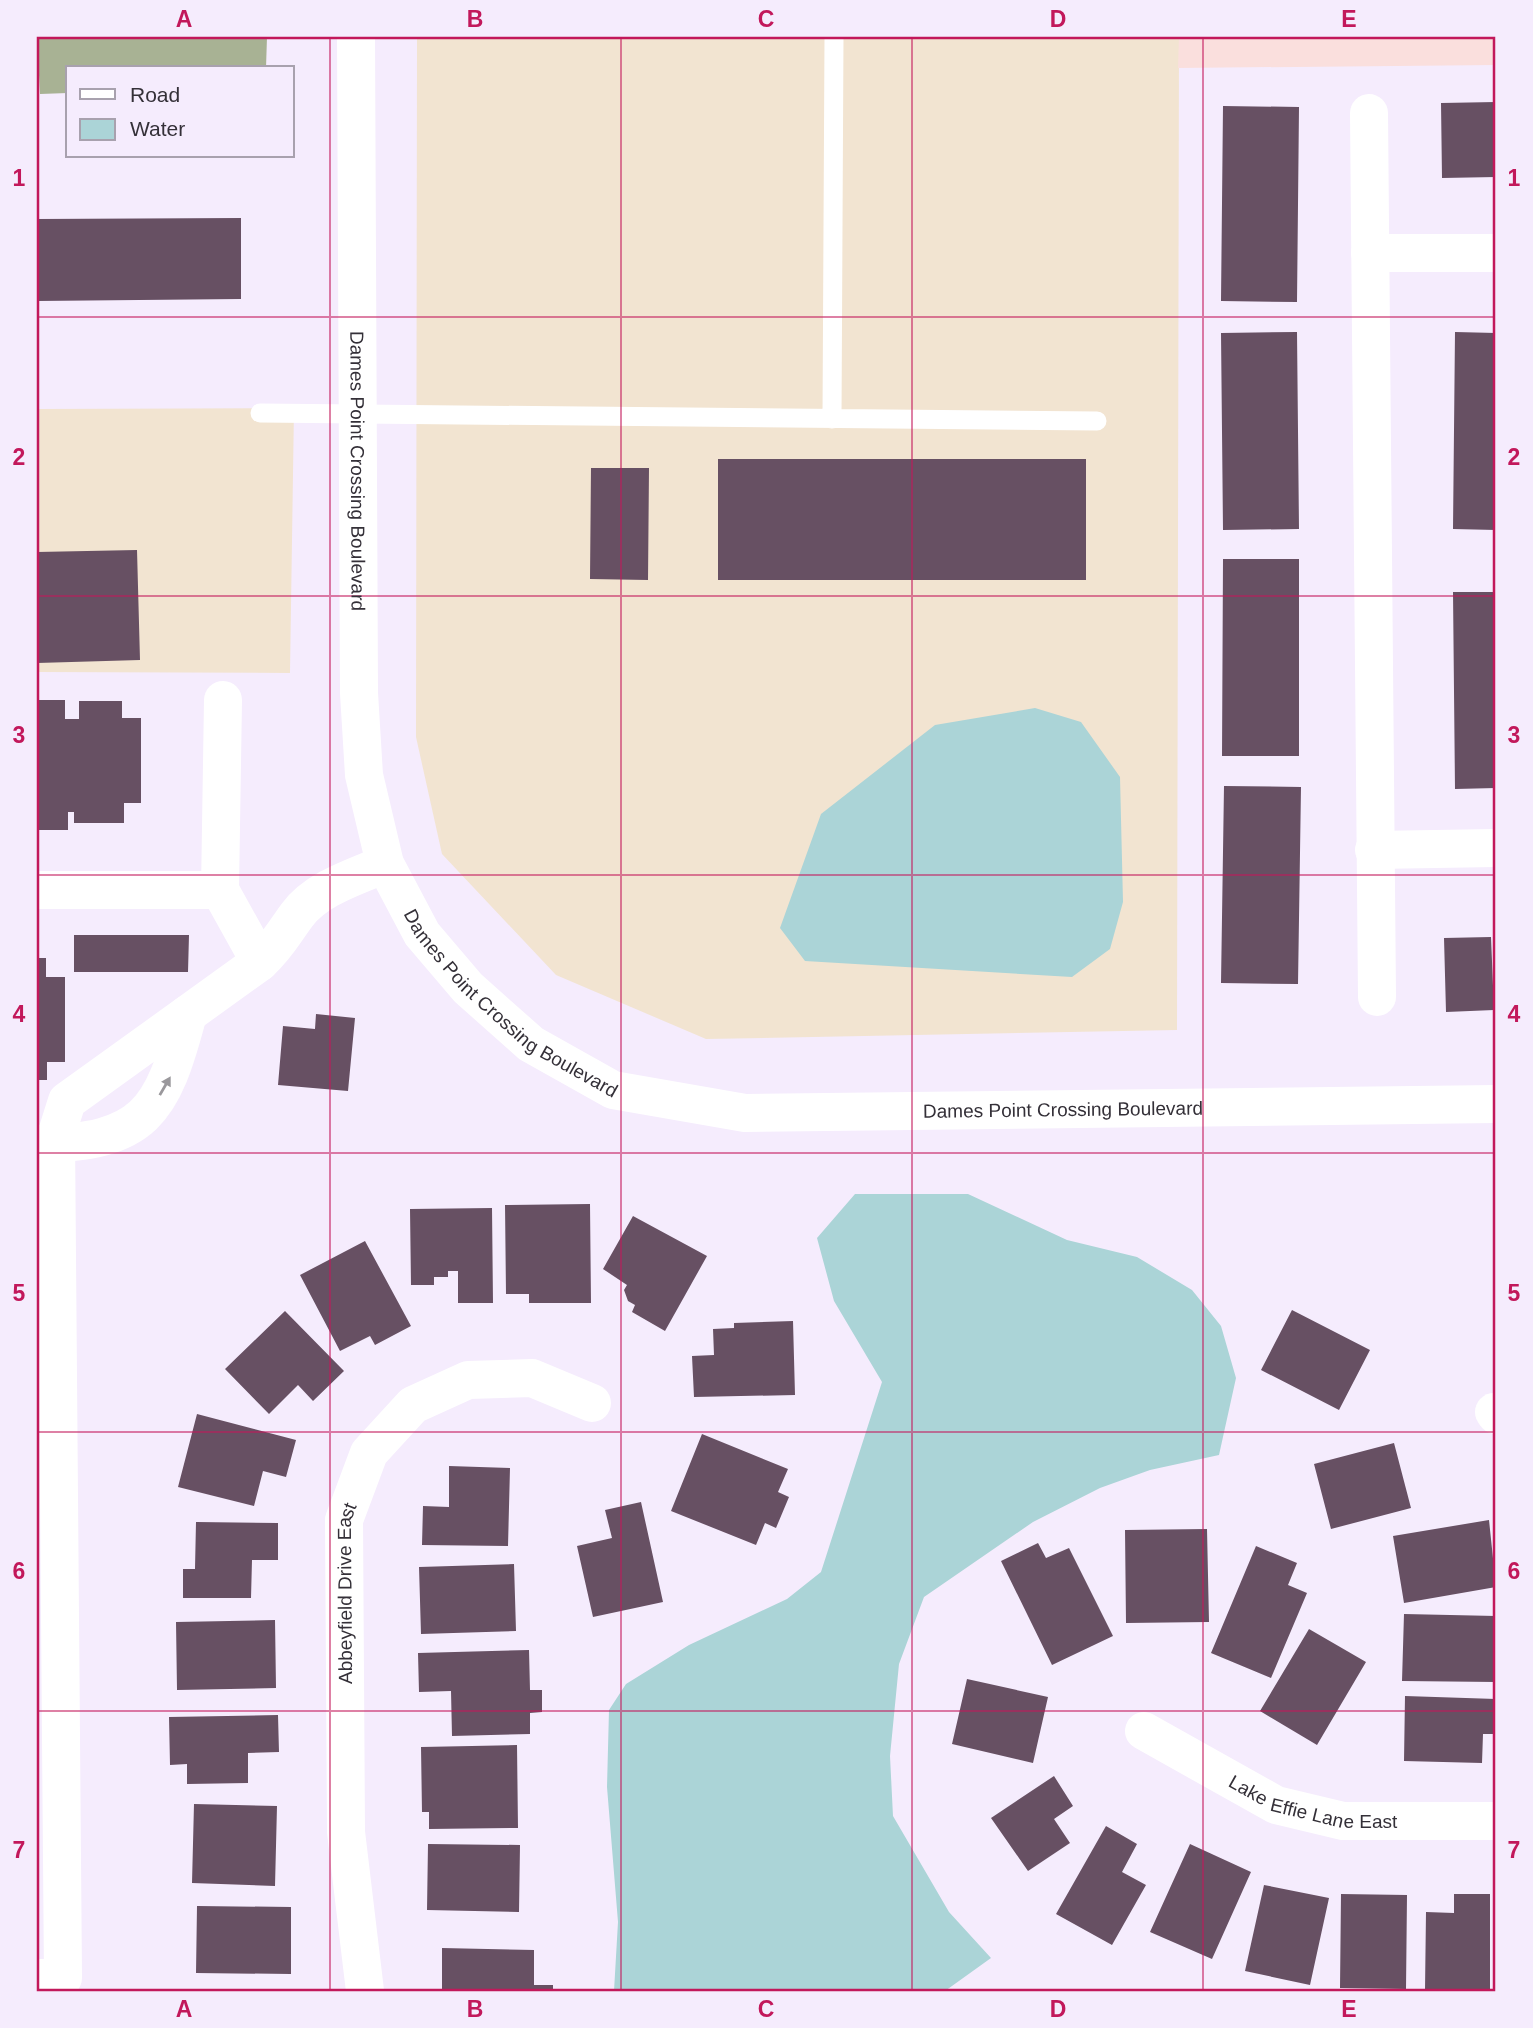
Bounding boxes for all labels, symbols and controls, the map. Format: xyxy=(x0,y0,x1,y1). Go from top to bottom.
text: A xyxy=(176,6,192,32)
text: B xyxy=(467,6,483,32)
text: C xyxy=(758,6,774,32)
text: D xyxy=(1050,6,1066,32)
text: E xyxy=(1341,6,1357,32)
legend xyxy=(66,66,294,158)
text: Road xyxy=(130,83,180,106)
text: Water xyxy=(130,117,185,140)
text: 1 xyxy=(13,165,26,191)
text: 1 xyxy=(1508,165,1521,191)
street label: Dames Point Crossing Boulevard xyxy=(346,331,369,611)
text: 2 xyxy=(13,444,25,470)
text: 2 xyxy=(1508,444,1520,470)
text: 3 xyxy=(13,722,25,748)
text: 3 xyxy=(1508,722,1520,748)
street label: Dames Point Crossing Boulevard xyxy=(400,906,621,1102)
text: 4 xyxy=(13,1001,26,1027)
text: 4 xyxy=(1508,1001,1521,1027)
one-way arrow xyxy=(158,1077,171,1096)
street label: Dames Point Crossing Boulevard xyxy=(923,1098,1203,1122)
text: 5 xyxy=(13,1280,26,1306)
text: 5 xyxy=(1508,1280,1521,1306)
street label: Abbeyfield Drive East xyxy=(334,1499,361,1684)
text: 6 xyxy=(13,1558,25,1584)
text: 6 xyxy=(1508,1558,1520,1584)
street label: Lake Effie Lane East xyxy=(1225,1771,1398,1832)
text: 7 xyxy=(13,1837,25,1863)
text: 7 xyxy=(1508,1837,1520,1863)
text: A xyxy=(176,1996,192,2022)
text: B xyxy=(467,1996,483,2022)
text: C xyxy=(758,1996,774,2022)
text: D xyxy=(1050,1996,1066,2022)
text: E xyxy=(1341,1996,1357,2022)

